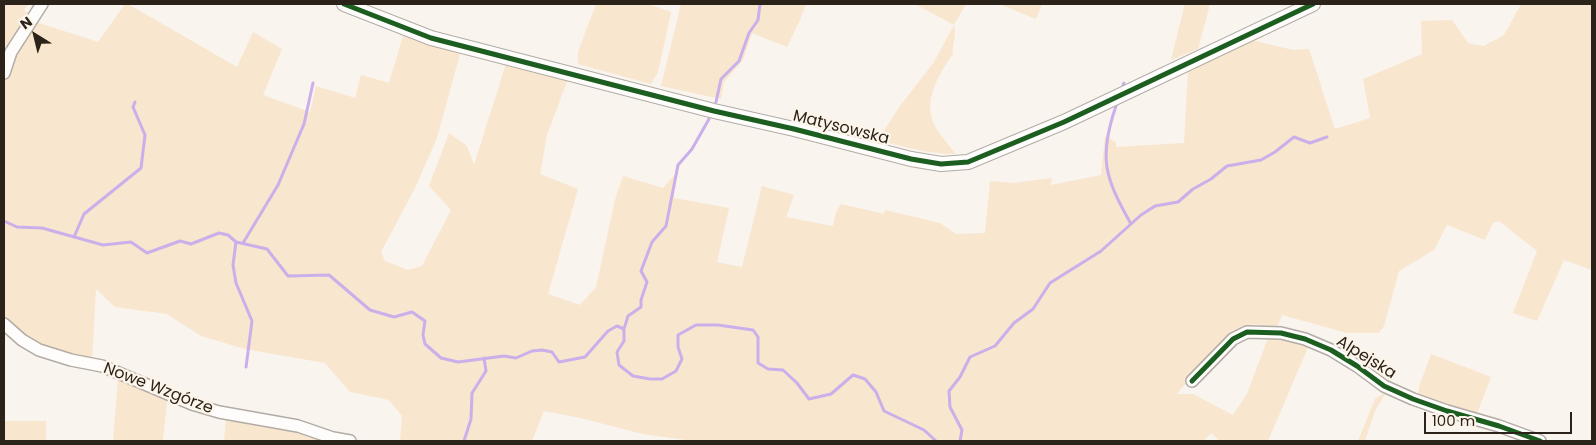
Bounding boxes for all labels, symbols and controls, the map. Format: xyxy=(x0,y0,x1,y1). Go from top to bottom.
north arrow xyxy=(10,10,60,60)
text: N xyxy=(16,12,36,34)
street label: Matysowska xyxy=(791,107,891,149)
street label: Alpejska xyxy=(1333,332,1399,384)
street label: Nowe Wzgórze xyxy=(100,359,216,419)
scale bar xyxy=(1426,402,1574,434)
text: 100 m xyxy=(1432,410,1475,431)

